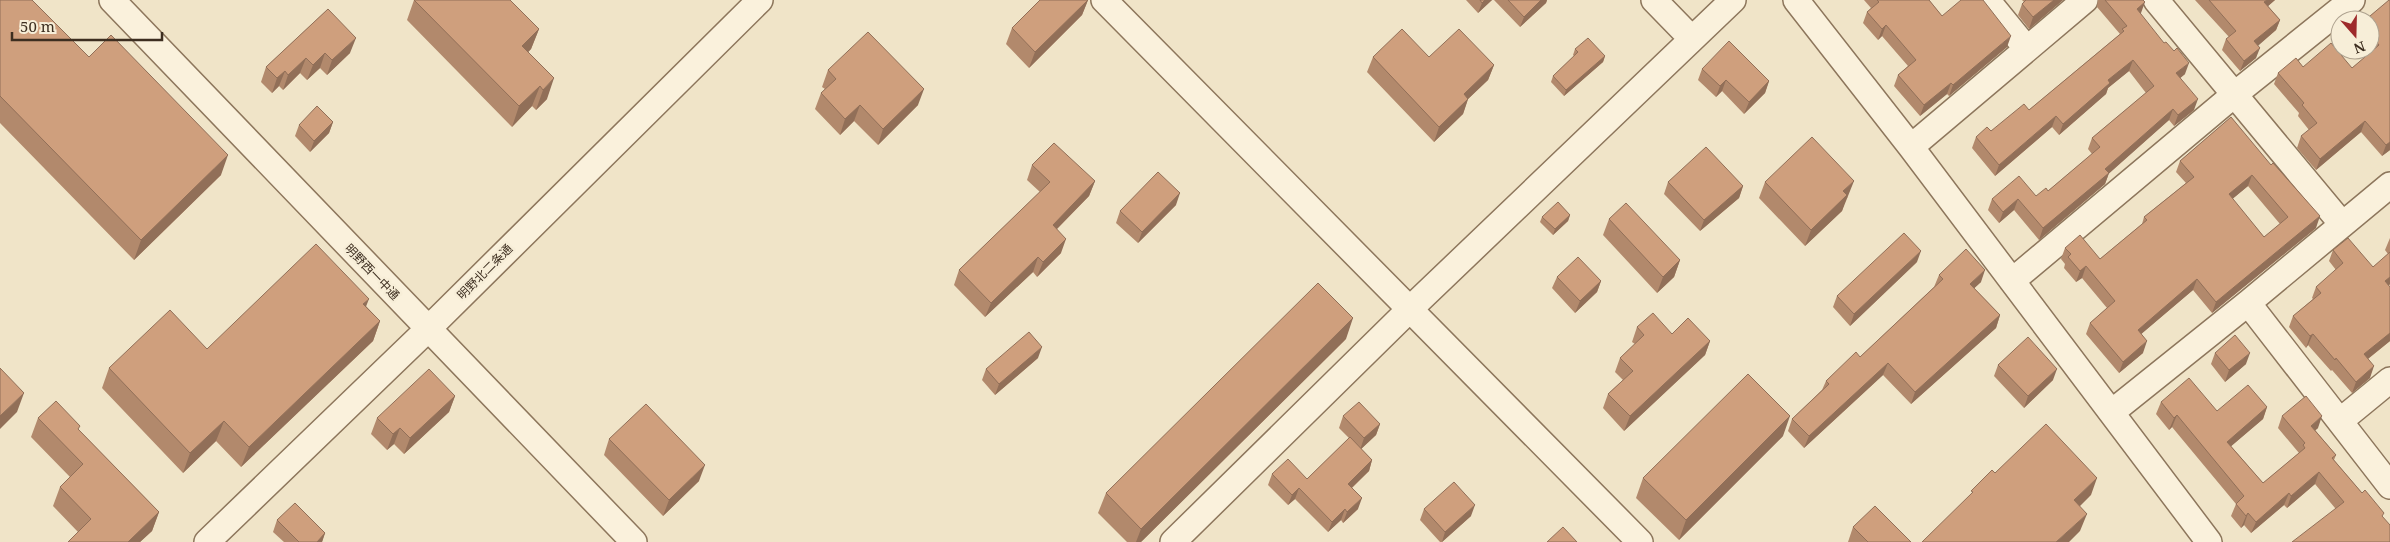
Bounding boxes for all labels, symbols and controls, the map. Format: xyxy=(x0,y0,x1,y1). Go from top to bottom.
scale bar xyxy=(12,10,162,42)
north arrow xyxy=(2330,10,2380,60)
text: 50 m xyxy=(20,16,55,36)
text: N xyxy=(2351,37,2368,59)
street label: 明野西一中通 xyxy=(341,240,403,303)
street label: 明野北二条通 xyxy=(453,240,516,303)

